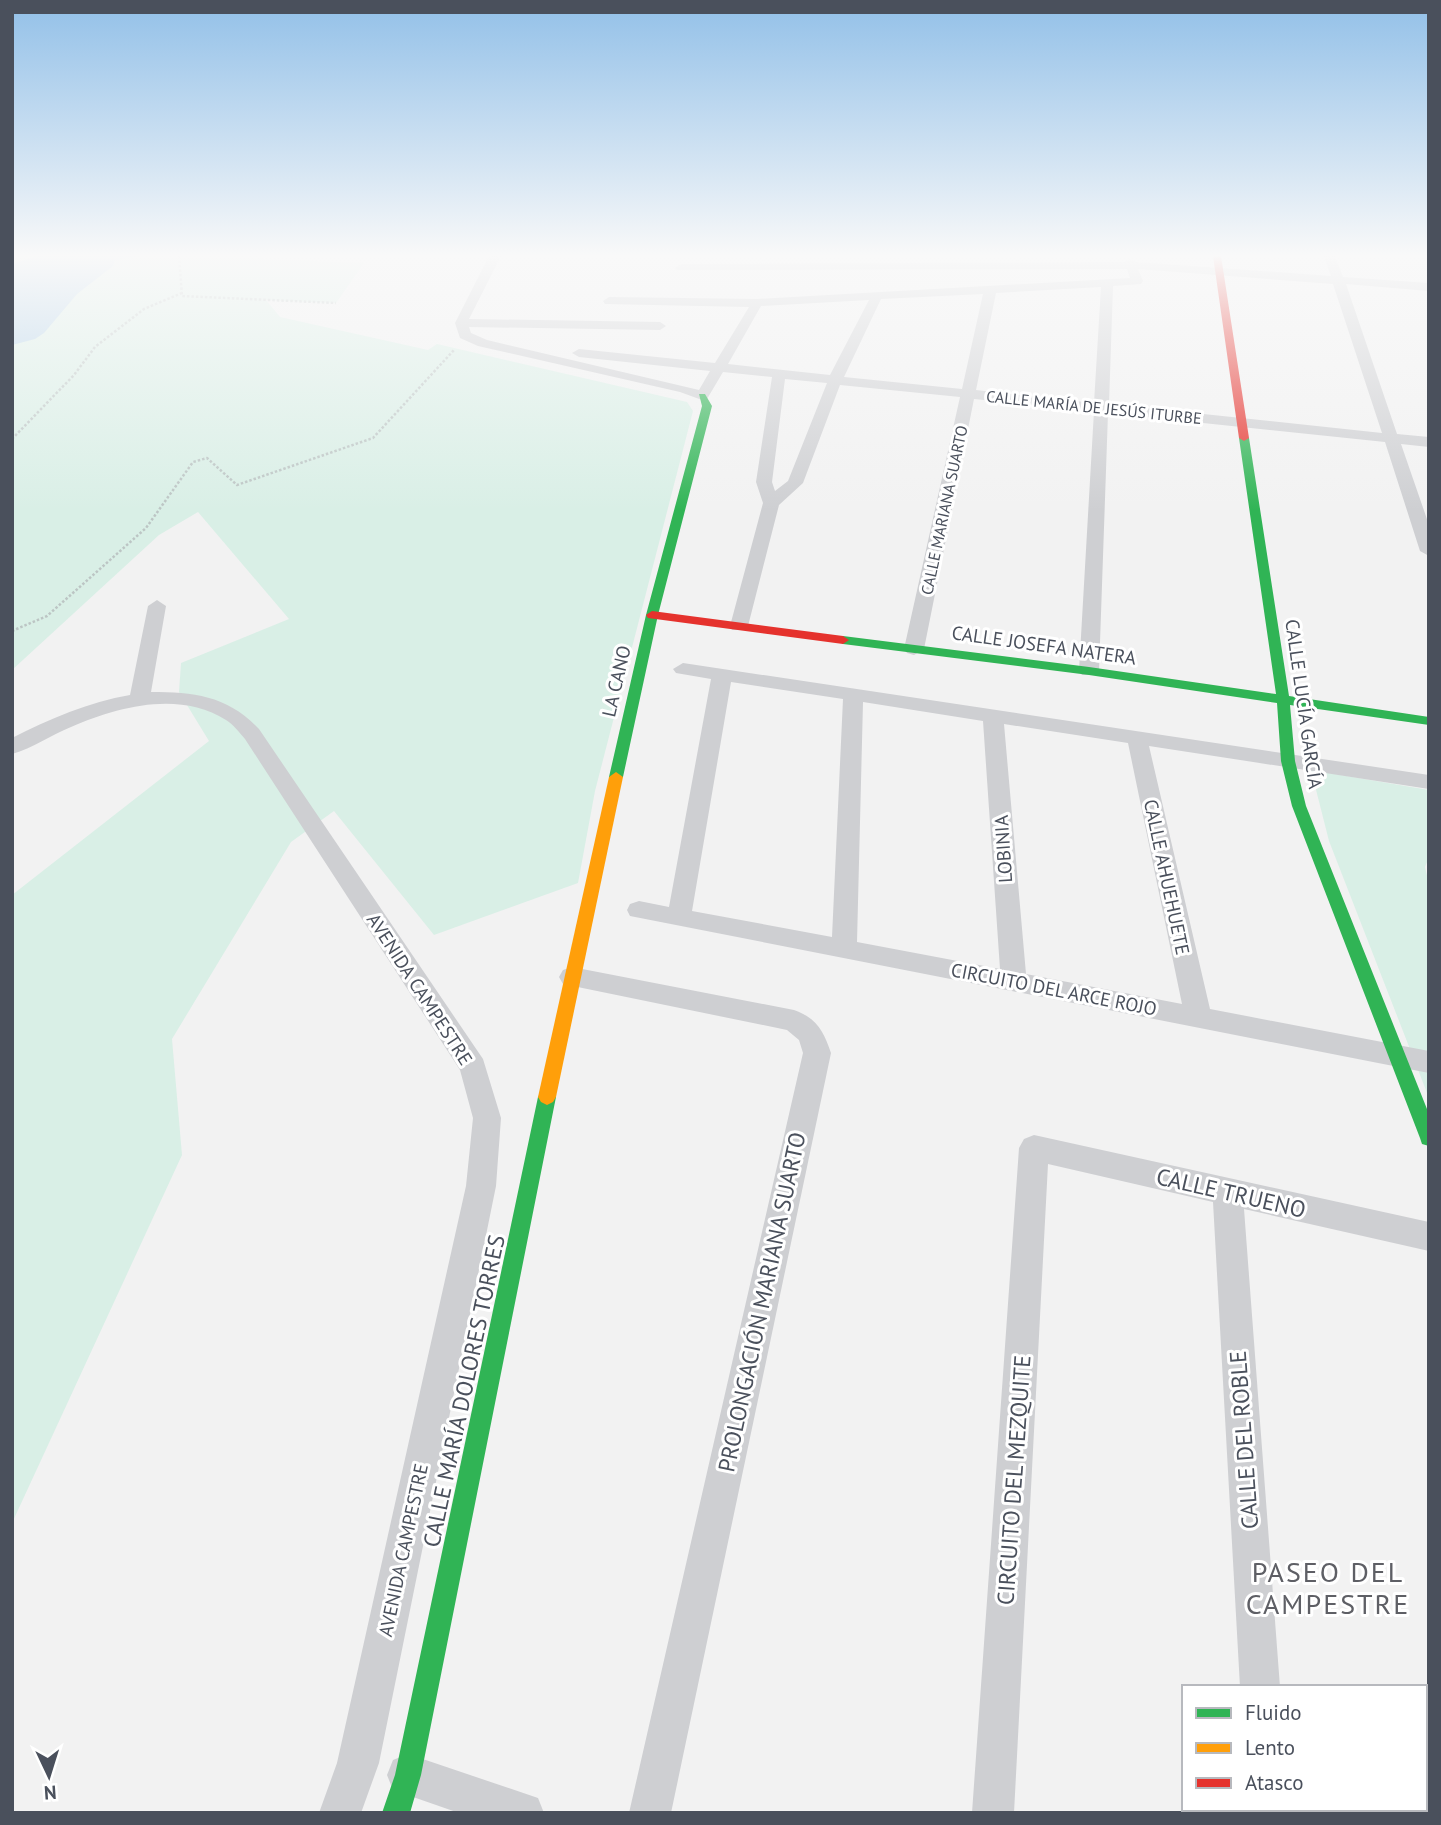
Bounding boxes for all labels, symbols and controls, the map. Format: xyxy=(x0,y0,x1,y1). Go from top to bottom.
street label: CALLE MARÍA DE JESÚS ITURBE xyxy=(985,386,1203,428)
street label: CALLE MARIANA SUARTO xyxy=(916,423,972,597)
street label: CALLE LUCÍA GARCÍA xyxy=(1280,618,1328,790)
street label: CALLE JOSEFA NATERA xyxy=(950,620,1138,670)
street label: LA CANO xyxy=(596,643,636,719)
street label: CALLE AHUEHUETE xyxy=(1139,797,1195,957)
street label: LOBINIA xyxy=(989,814,1017,884)
street label: AVENIDA CAMPESTRE xyxy=(362,909,478,1069)
street label: CIRCUITO DEL ARCE ROJO xyxy=(949,957,1159,1021)
street label: PROLONGACIÓN MARIANA SUARTO xyxy=(711,1129,812,1475)
street label: CALLE TRUENO xyxy=(1154,1161,1309,1224)
street label: CALLE MARÍA DOLORES TORRES xyxy=(416,1232,511,1550)
street label: CALLE DEL ROBLE xyxy=(1223,1350,1264,1530)
street label: CIRCUITO DEL MEZQUITE xyxy=(990,1354,1037,1606)
street label: AVENIDA CAMPESTRE xyxy=(373,1461,433,1639)
district label: PASEO DEL CAMPESTRE xyxy=(1246,1553,1410,1622)
legend xyxy=(1182,1685,1427,1811)
text: Fluido xyxy=(1245,1699,1302,1726)
text: Lento xyxy=(1245,1734,1295,1761)
north arrow xyxy=(14,1741,84,1811)
text: Atasco xyxy=(1245,1769,1304,1796)
text: N xyxy=(43,1781,57,1805)

